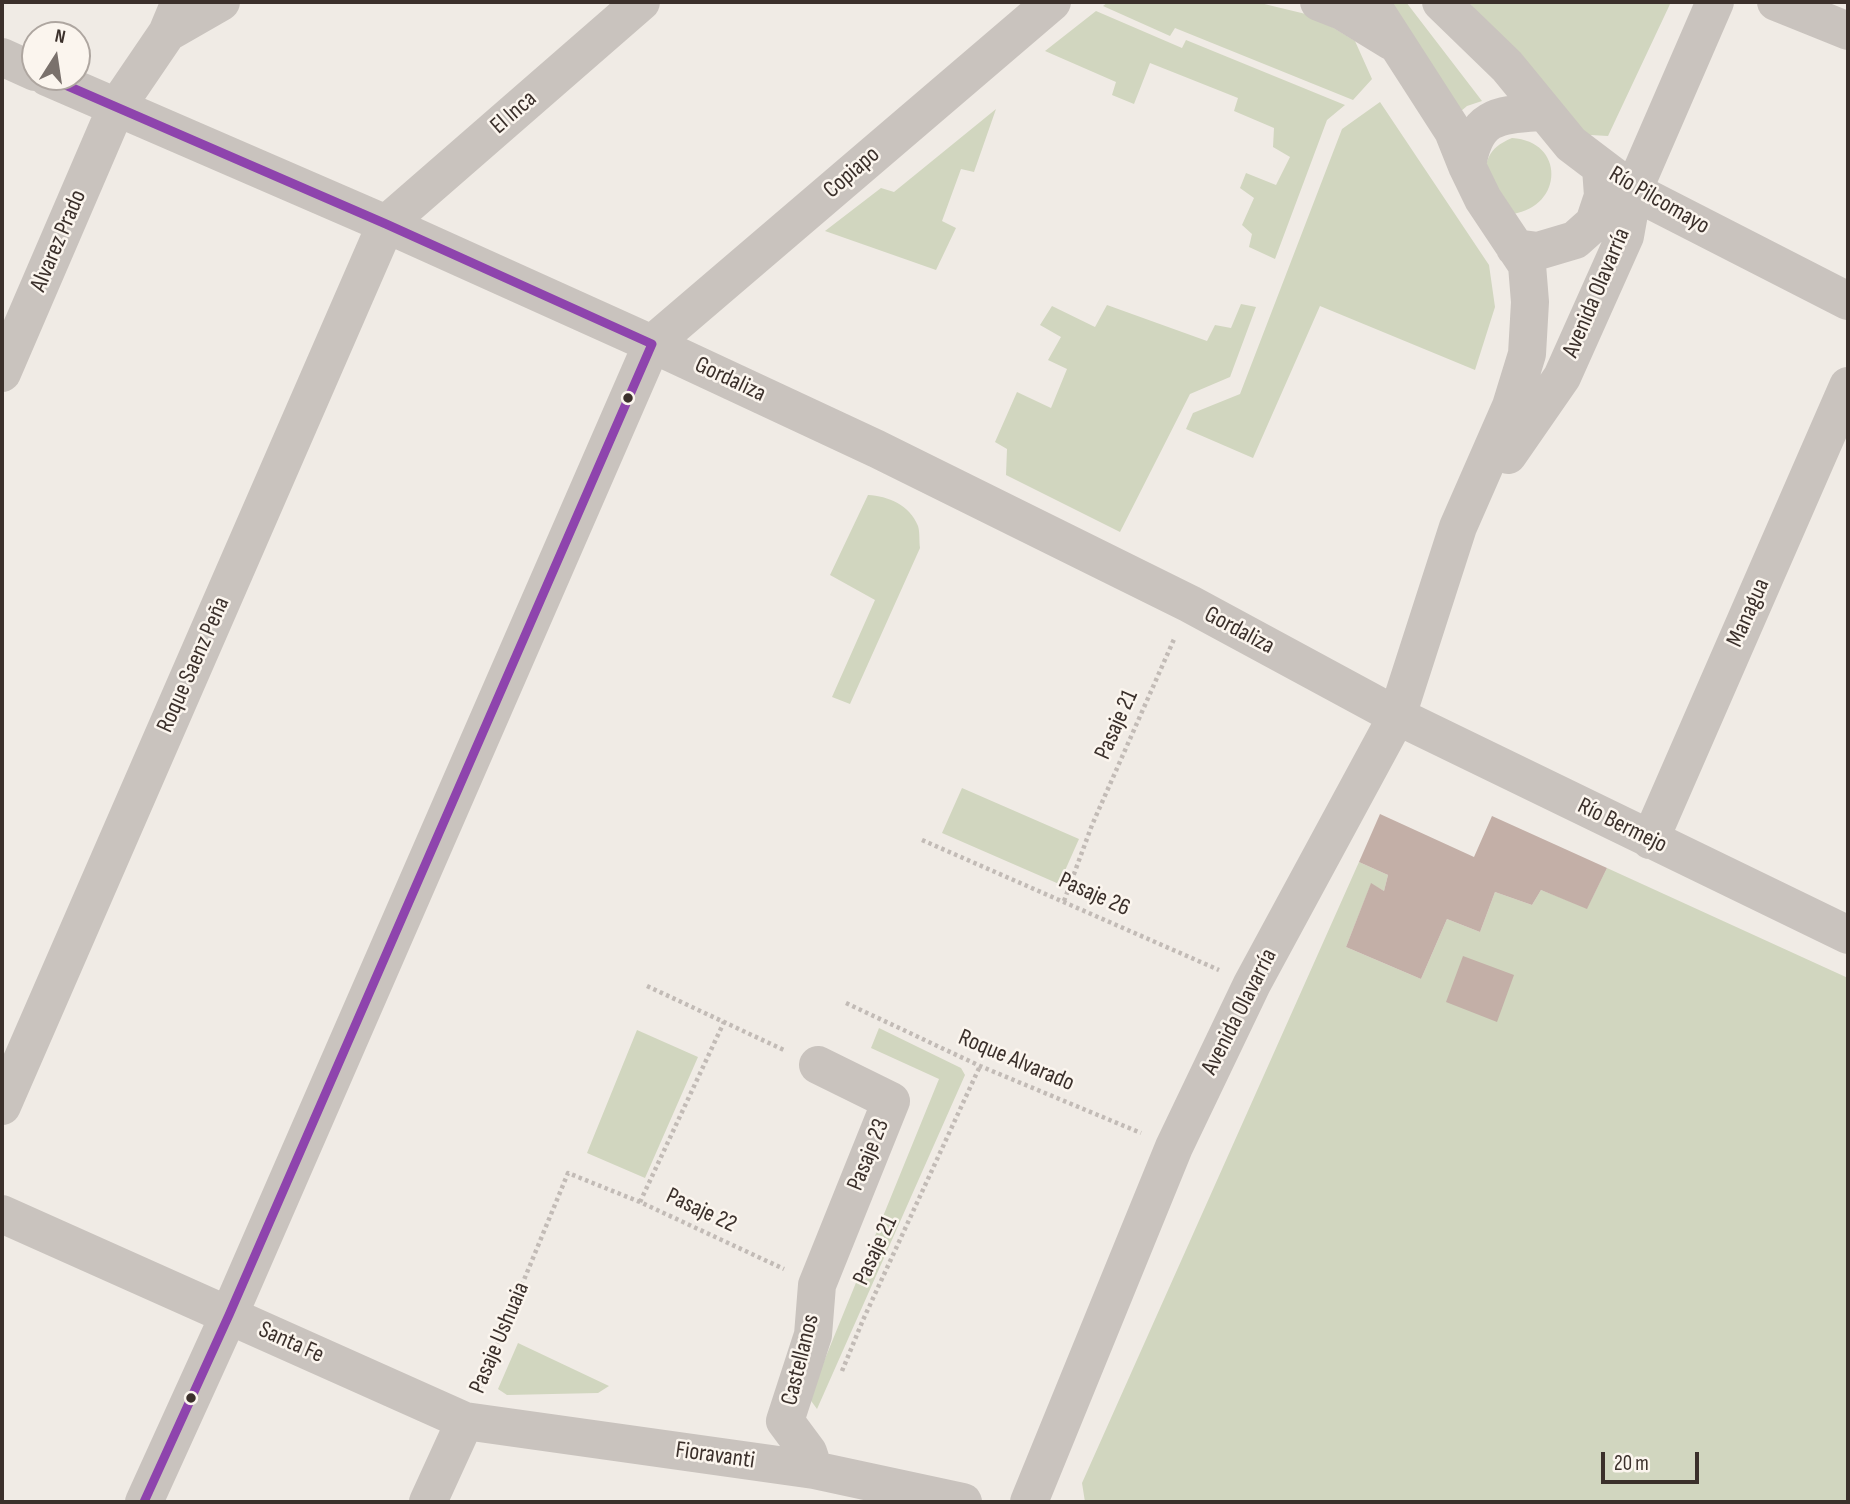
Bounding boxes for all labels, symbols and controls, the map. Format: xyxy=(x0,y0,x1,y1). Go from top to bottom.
north arrow xyxy=(21,21,91,91)
text: N xyxy=(53,25,67,49)
street label: El Inca xyxy=(485,85,543,141)
street label: Copiapo xyxy=(818,141,886,205)
street label: Río Pilcomayo xyxy=(1604,161,1714,241)
street label: Alvarez Prado xyxy=(25,186,93,296)
street label: Avenida Olavarría xyxy=(1557,224,1637,362)
street label: Gordaliza xyxy=(690,351,770,409)
unlabelled marker xyxy=(621,391,635,405)
street label: Managua xyxy=(1721,574,1777,652)
street label: Roque Saenz Peña xyxy=(151,593,237,737)
street label: Gordaliza xyxy=(1199,601,1279,661)
street label: Pasaje 21 xyxy=(1089,686,1145,764)
street label: Río Bermejo xyxy=(1573,792,1671,860)
street label: Pasaje 26 xyxy=(1054,867,1134,923)
street label: Avenida Olavarría xyxy=(1196,944,1284,1080)
street label: Roque Alvarado xyxy=(954,1024,1078,1098)
street label: Pasaje 23 xyxy=(842,1115,896,1195)
street label: Pasaje 22 xyxy=(661,1182,741,1240)
street label: Pasaje 21 xyxy=(848,1212,904,1290)
street label: Pasaje Ushuaia xyxy=(464,1278,536,1398)
street label: Castellanos xyxy=(776,1311,826,1409)
street label: Santa Fe xyxy=(254,1316,328,1370)
unlabelled marker xyxy=(184,1391,198,1405)
street label: Fioravanti xyxy=(673,1436,757,1476)
scale bar xyxy=(1605,1438,1703,1482)
text: 20 m xyxy=(1614,1451,1649,1476)

